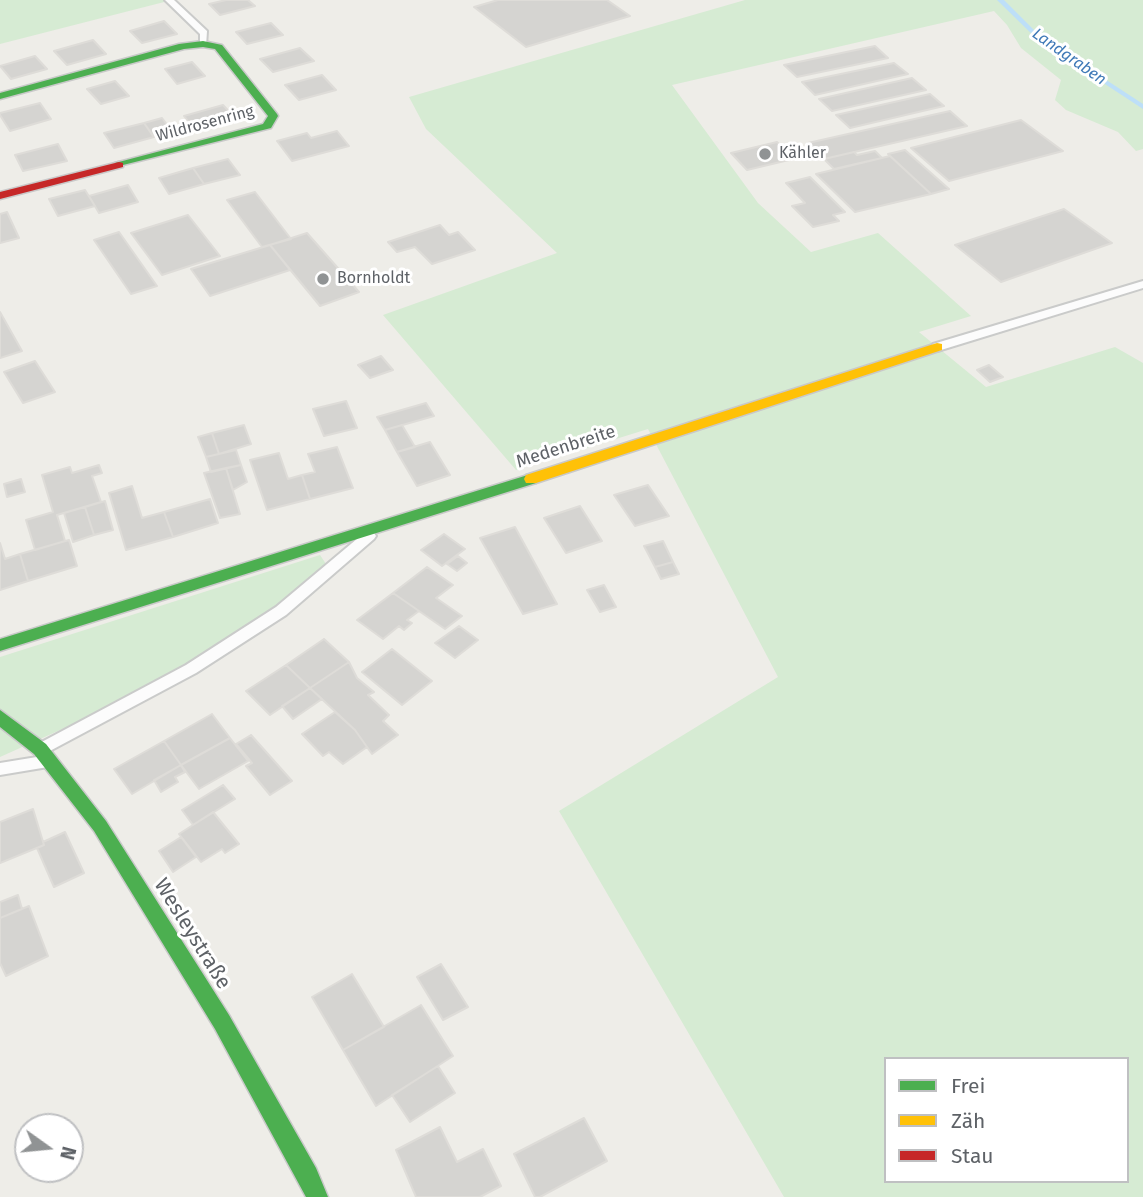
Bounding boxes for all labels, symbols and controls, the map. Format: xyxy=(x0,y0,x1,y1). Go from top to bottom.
water label: Landgraben xyxy=(1028,24,1110,90)
street label: Wildrosenring xyxy=(154,102,256,146)
place label: Kähler xyxy=(779,144,826,164)
marker: Kähler xyxy=(757,146,773,162)
place label: Bornholdt xyxy=(337,269,410,289)
marker: Bornholdt xyxy=(315,271,331,287)
street label: Medenbreite xyxy=(514,421,618,473)
street label: Wesleystraße xyxy=(148,874,236,994)
legend xyxy=(884,1057,1129,1183)
text: Frei xyxy=(951,1073,985,1099)
text: Zäh xyxy=(951,1108,985,1134)
north arrow xyxy=(14,1113,84,1183)
text: Stau xyxy=(951,1143,994,1169)
text: N xyxy=(55,1144,81,1162)

